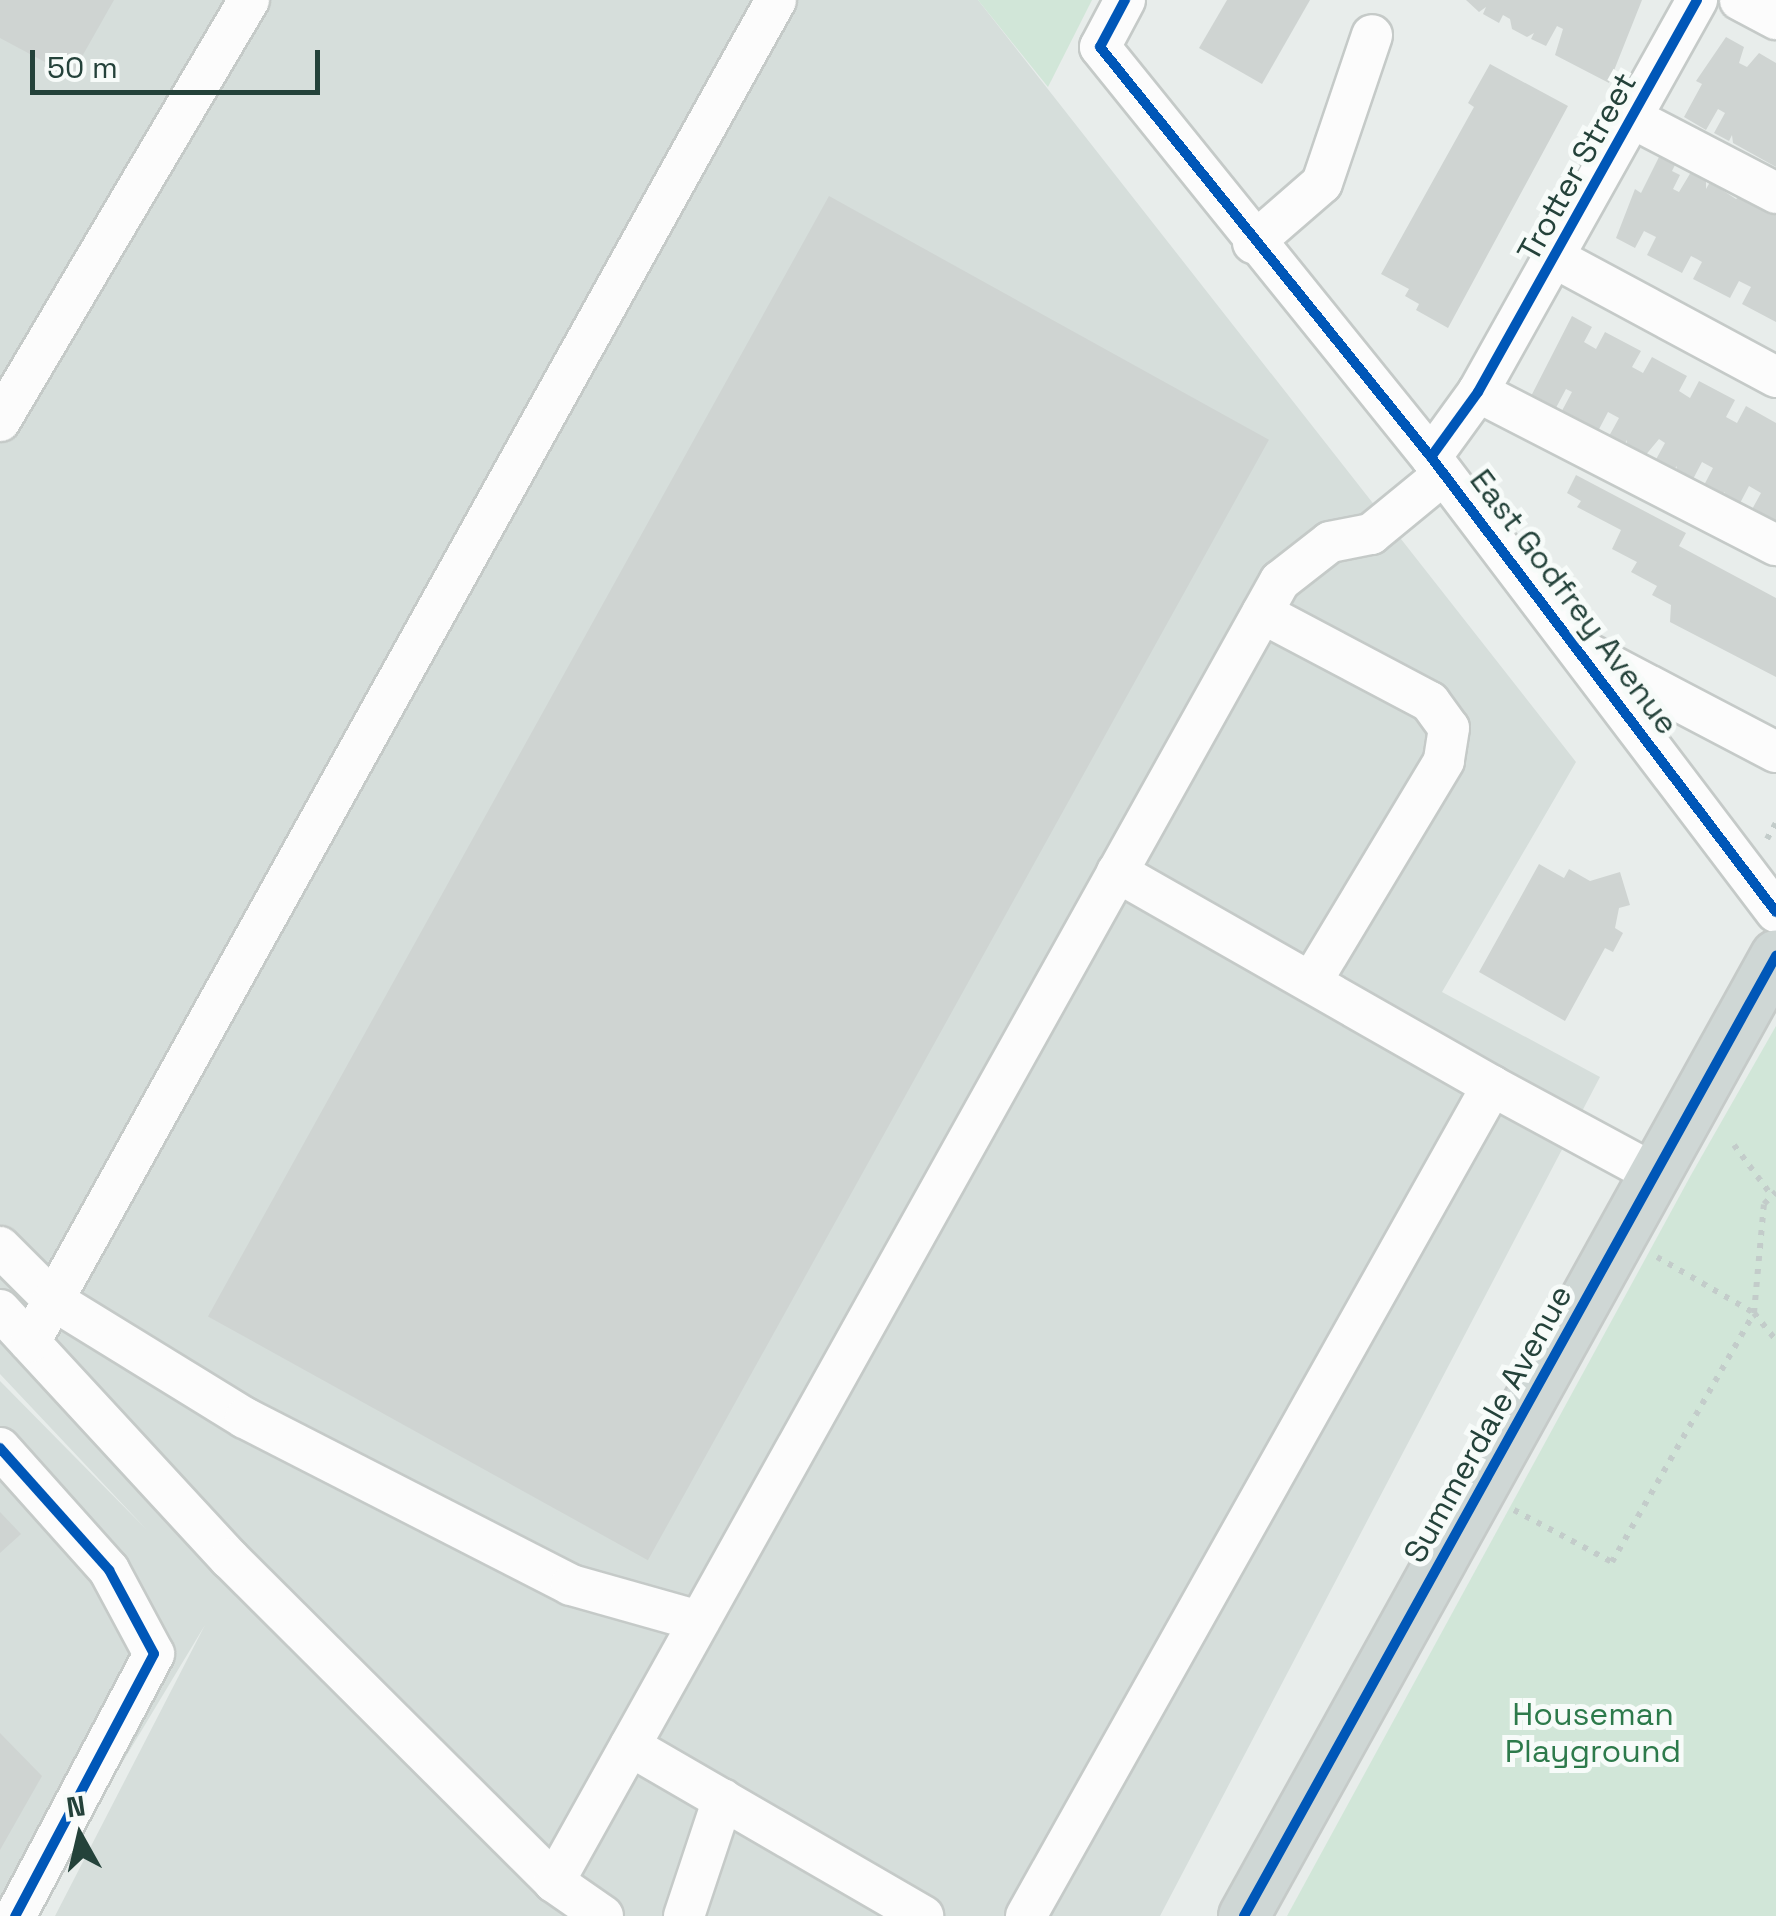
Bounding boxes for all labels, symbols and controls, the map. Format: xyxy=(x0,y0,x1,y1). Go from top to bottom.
scale bar xyxy=(35,30,325,92)
text: 50 m xyxy=(47,48,118,87)
street label: Trotter Street xyxy=(1509,66,1645,268)
street label: East Godfrey Avenue xyxy=(1462,462,1686,742)
street label: Summerdale Avenue xyxy=(1396,1278,1580,1570)
park label: Houseman Playground xyxy=(1505,1696,1681,1771)
north arrow xyxy=(30,1786,130,1886)
text: N xyxy=(64,1787,88,1825)

